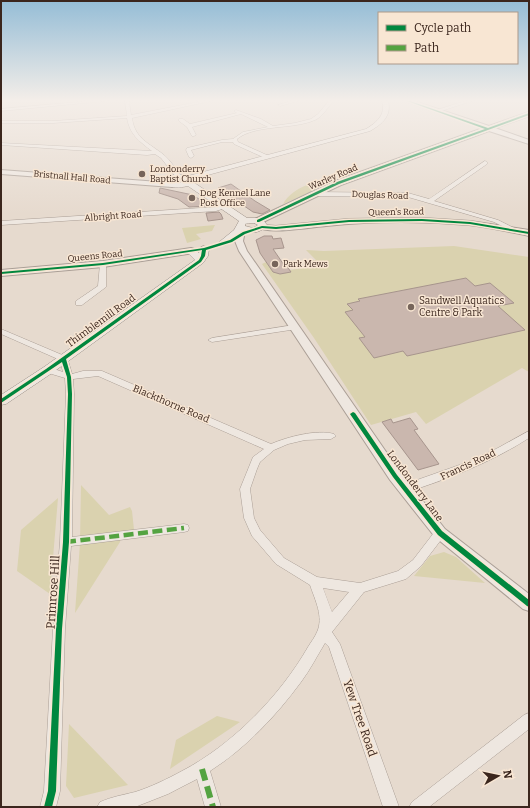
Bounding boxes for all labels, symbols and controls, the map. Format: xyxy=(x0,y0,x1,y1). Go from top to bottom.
legend xyxy=(378,12,518,64)
text: Cycle path xyxy=(414,21,472,35)
text: Path xyxy=(414,41,440,55)
street label: Warley Road xyxy=(307,162,360,192)
place label: Londonderry Baptist Church xyxy=(150,164,212,184)
street label: Bristnall Hall Road xyxy=(33,169,112,185)
marker: Londonderry Baptist Church xyxy=(137,169,147,179)
place label: Dog Kennel Lane Post Office xyxy=(200,188,271,208)
street label: Douglas Road xyxy=(351,189,409,201)
marker: Dog Kennel Lane Post Office xyxy=(187,193,197,203)
street label: Queen's Road xyxy=(368,206,425,217)
street label: Albright Road xyxy=(84,209,143,223)
street label: Queens Road xyxy=(67,248,124,264)
marker: Park Mews xyxy=(270,259,280,269)
place label: Park Mews xyxy=(283,259,328,269)
street label: Thimblemill Road xyxy=(64,292,138,350)
place label: Sandwell Aquatics Centre & Park xyxy=(419,295,504,319)
marker: Sandwell Aquatics Centre & Park xyxy=(406,302,416,312)
street label: Blackthorne Road xyxy=(131,382,211,426)
street label: Francis Road xyxy=(438,447,498,483)
street label: Londonderry Lane xyxy=(384,448,446,524)
street label: Primrose Hill xyxy=(43,554,63,629)
street label: Yew Tree Road xyxy=(340,678,380,758)
north arrow xyxy=(478,756,518,796)
text: N xyxy=(500,769,515,780)

